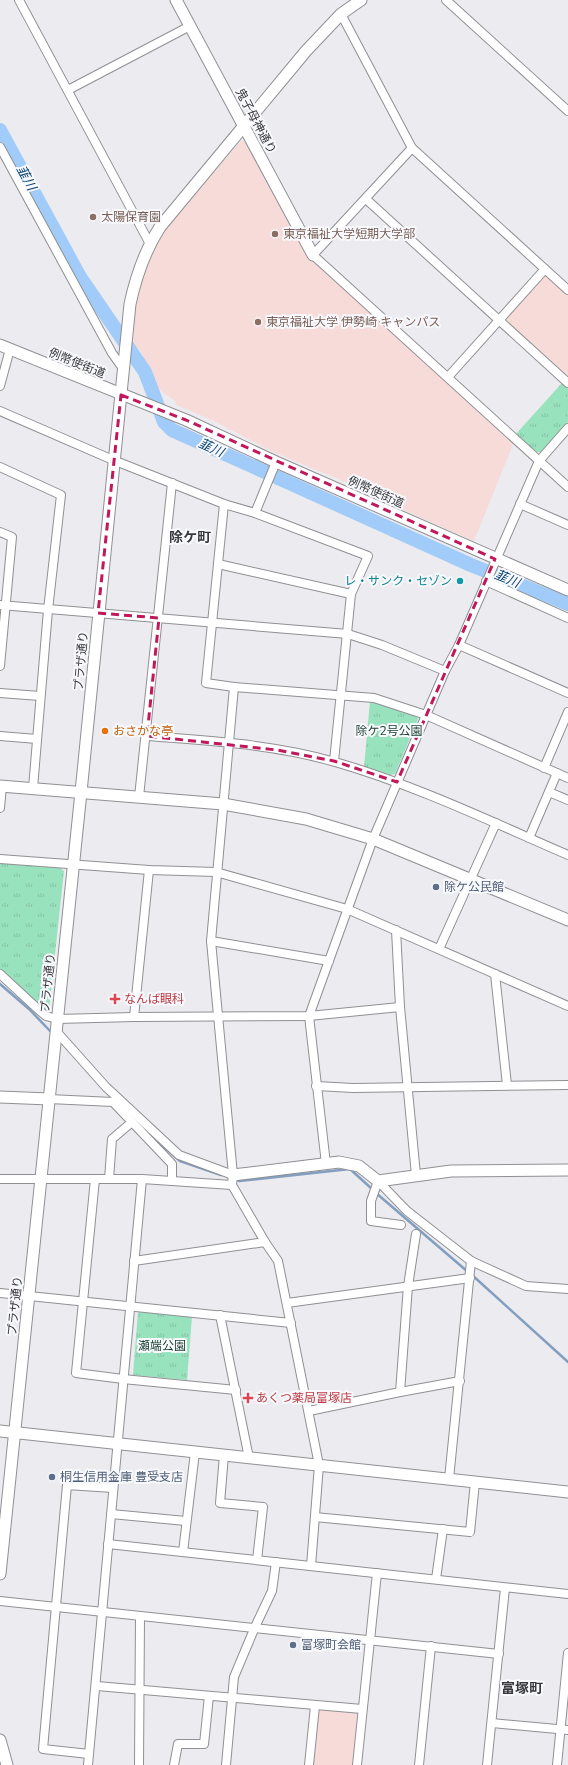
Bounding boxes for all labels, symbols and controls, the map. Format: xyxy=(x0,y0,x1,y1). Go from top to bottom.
street label: 鬼子母神通り xyxy=(232,85,280,157)
water label: 韮川 xyxy=(12,162,41,195)
place label: 太陽保育園 xyxy=(101,209,161,225)
marker: 太陽保育園 xyxy=(88,212,98,222)
place label: 東京福祉大学短期大学部 xyxy=(283,226,415,242)
marker: 東京福祉大学短期大学部 xyxy=(270,229,280,239)
place label: 東京福祉大学 伊勢崎 キャンパス xyxy=(266,314,440,330)
marker: 東京福祉大学 伊勢崎 キャンパス xyxy=(253,317,263,327)
street label: 例幣使街道 xyxy=(46,344,108,382)
water label: 韮川 xyxy=(195,434,228,462)
street label: 例幣使街道 xyxy=(345,472,407,512)
district label: 除ケ町 xyxy=(169,528,211,547)
water label: 韮川 xyxy=(492,566,524,593)
place label: レ・サンク・セゾン xyxy=(344,573,452,589)
marker: レ・サンク・セゾン xyxy=(455,576,465,586)
street label: プラザ通り xyxy=(70,630,92,692)
place label: おさかな亭 xyxy=(113,723,173,739)
park label: 除ケ2号公園 xyxy=(355,723,423,739)
marker: おさかな亭 xyxy=(100,726,110,736)
place label: 除ケ公民館 xyxy=(444,879,504,895)
marker: 除ケ公民館 xyxy=(431,882,441,892)
street label: プラザ通り xyxy=(37,952,59,1014)
place label: なんば眼科 xyxy=(124,991,184,1007)
marker: なんば眼科 xyxy=(109,993,121,1005)
street label: プラザ通り xyxy=(4,1275,26,1337)
park label: 瀬端公園 xyxy=(138,1338,186,1354)
place label: あくつ薬局富塚店 xyxy=(256,1390,352,1406)
marker: あくつ薬局富塚店 xyxy=(243,1393,253,1403)
place label: 桐生信用金庫 豊受支店 xyxy=(60,1469,183,1485)
marker: 桐生信用金庫 豊受支店 xyxy=(47,1472,57,1482)
place label: 富塚町会館 xyxy=(301,1637,361,1653)
marker: 富塚町会館 xyxy=(288,1640,298,1650)
district label: 富塚町 xyxy=(501,1679,543,1698)

